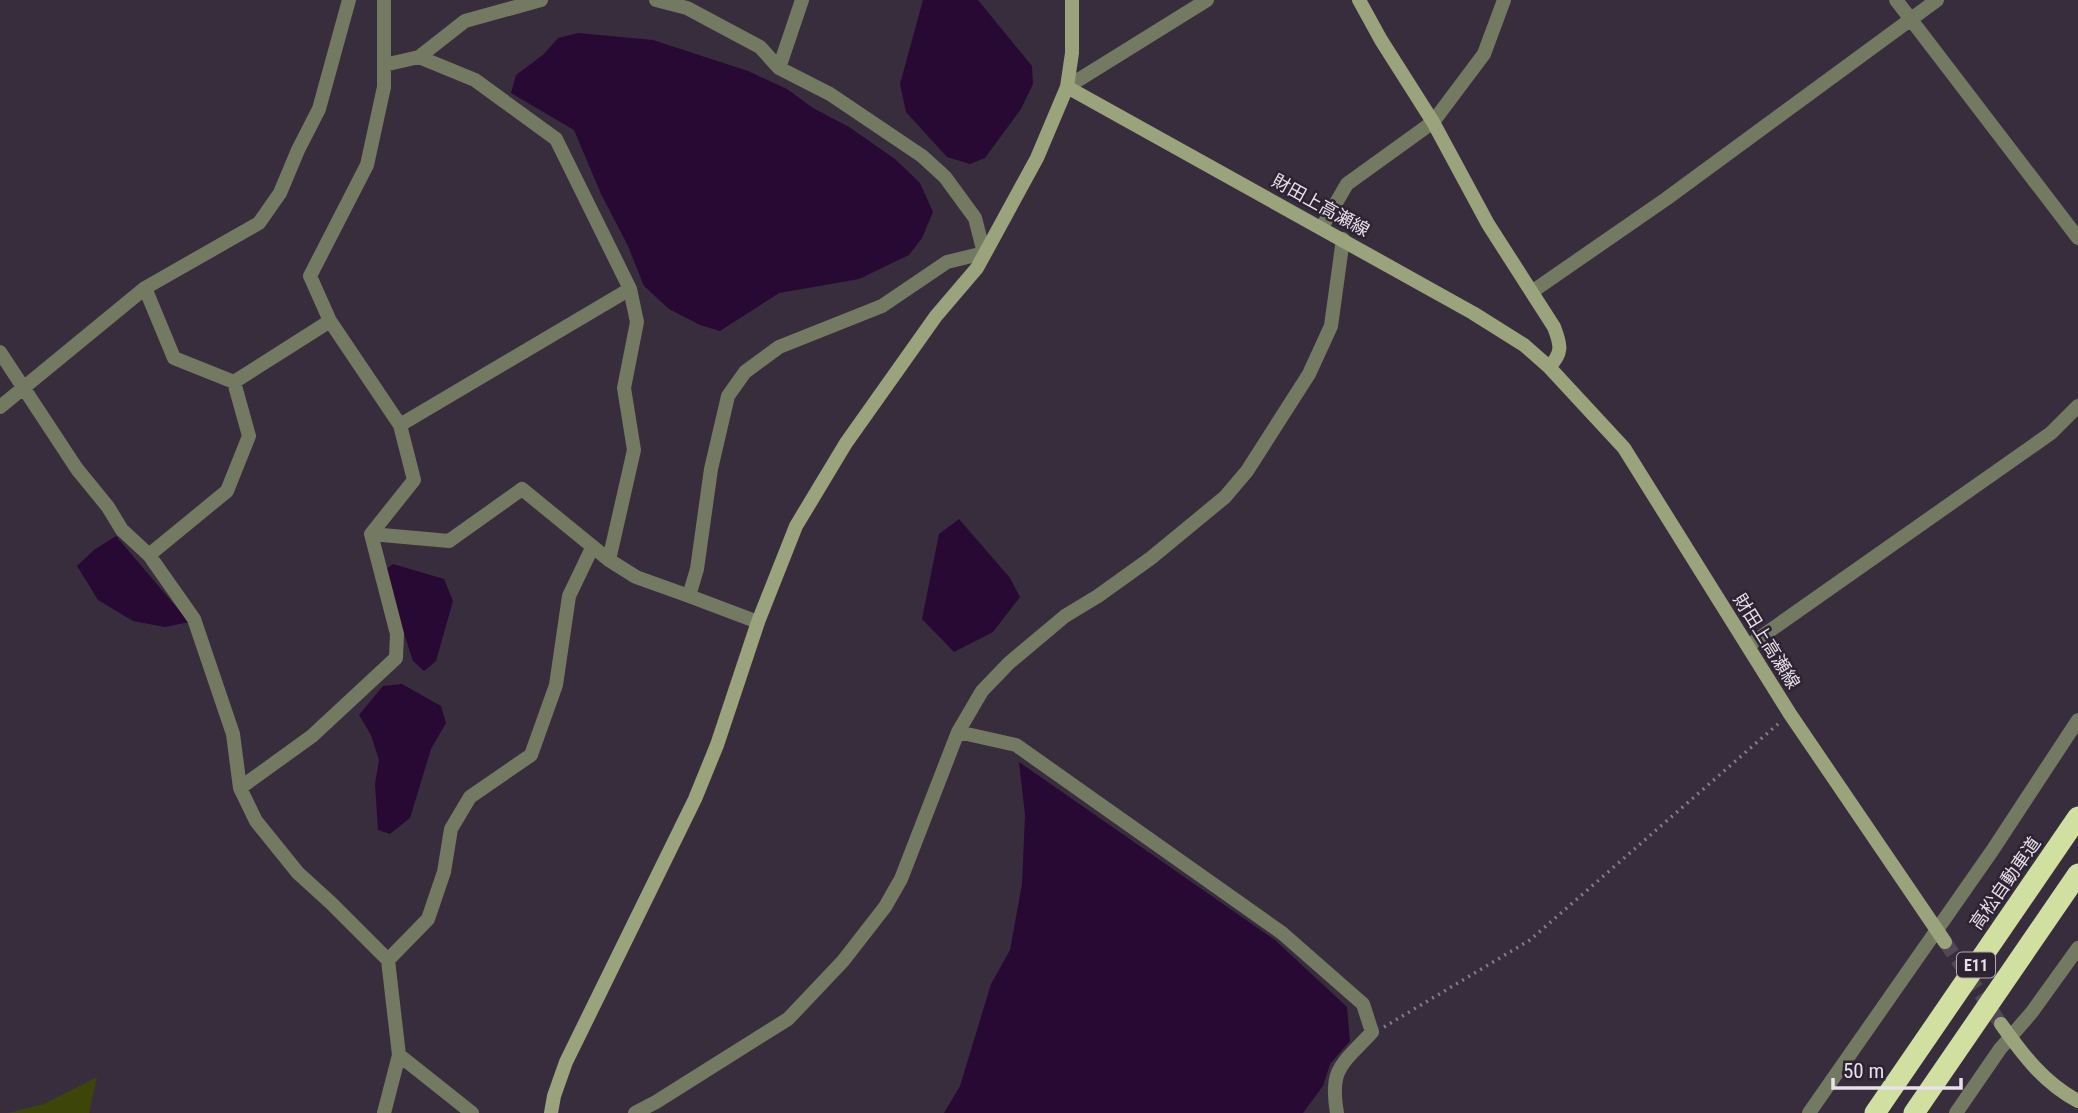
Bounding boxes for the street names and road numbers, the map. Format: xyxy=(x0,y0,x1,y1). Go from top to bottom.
street label: 財田上高瀬線 xyxy=(1269,170,1373,240)
street label: 財田上高瀬線 xyxy=(1729,590,1805,692)
street label: 高松自動車道 xyxy=(1965,833,2045,933)
road number: E11 xyxy=(1957,953,1995,978)

